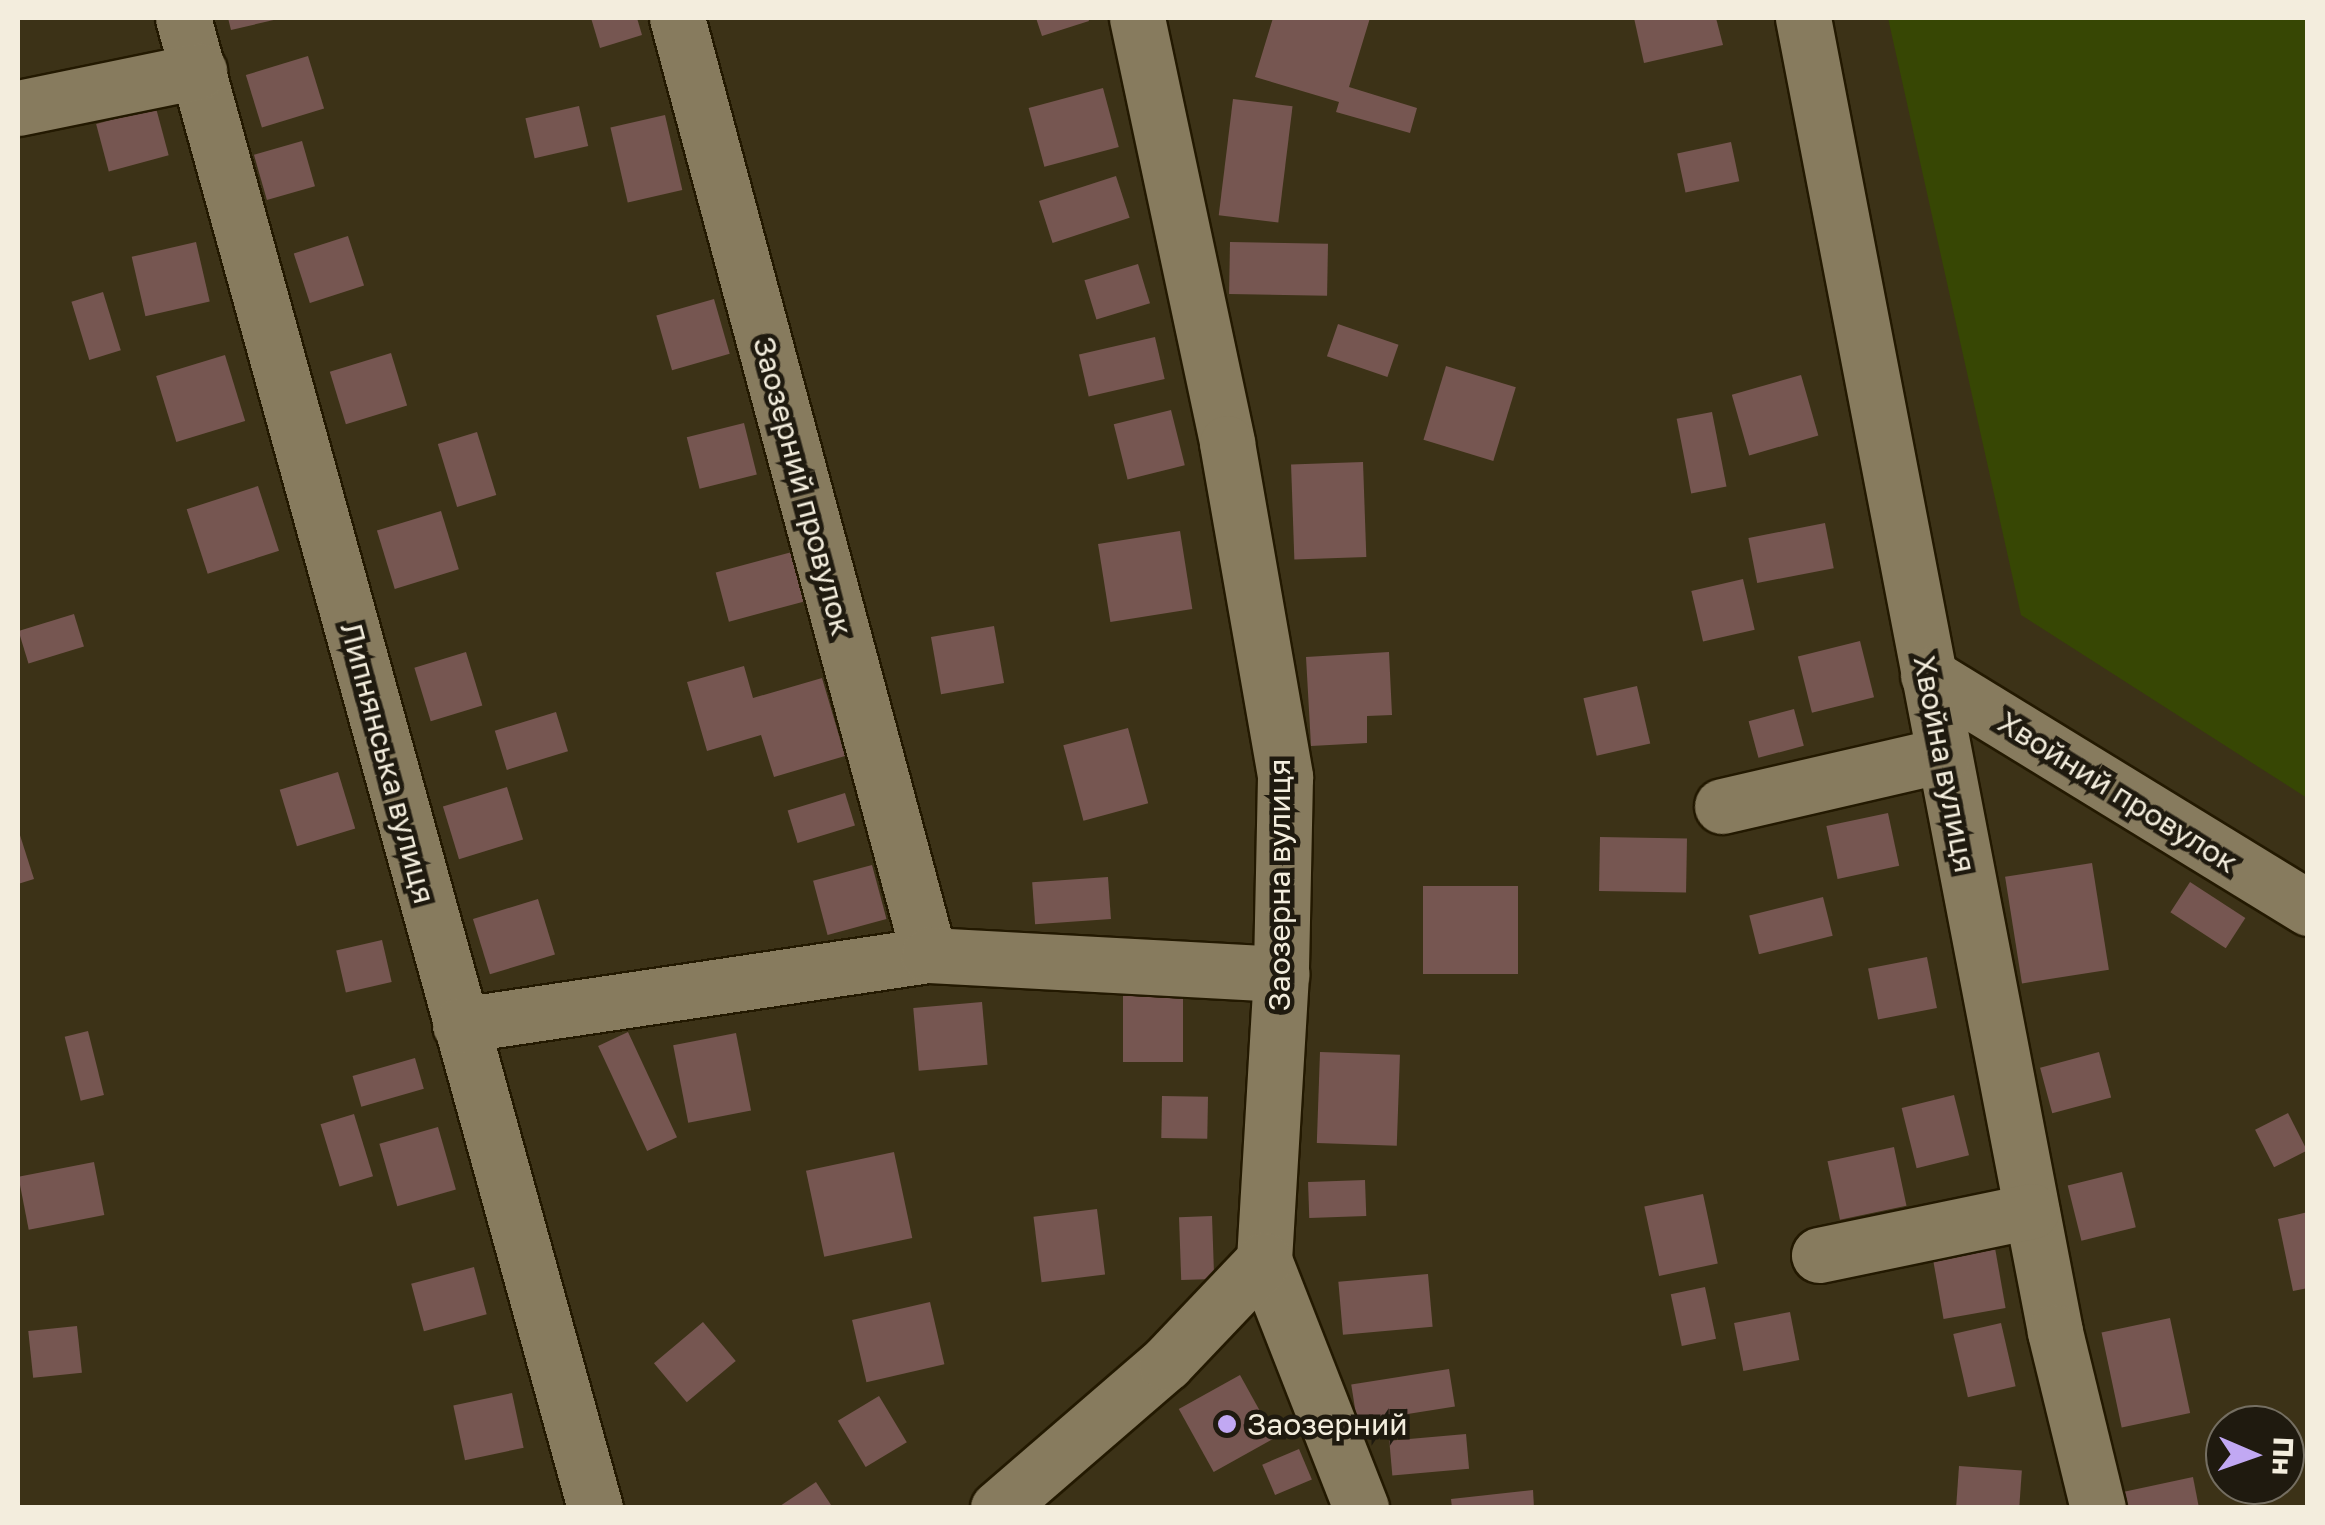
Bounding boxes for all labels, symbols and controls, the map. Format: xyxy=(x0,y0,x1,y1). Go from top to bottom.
street label: Заозерний провулок xyxy=(746,333,860,639)
street label: Липнянська вулиця xyxy=(333,619,443,907)
street label: Хвойна вулиця xyxy=(1906,652,1984,876)
street label: Хвойний провулок xyxy=(1992,704,2244,880)
street label: Заозерна вулиця xyxy=(1261,759,1297,1011)
north arrow xyxy=(2205,1405,2305,1505)
place label: Заозерний xyxy=(1247,1406,1408,1442)
marker: Заозерний xyxy=(1216,1413,1238,1435)
text: Пн xyxy=(2266,1436,2301,1476)

